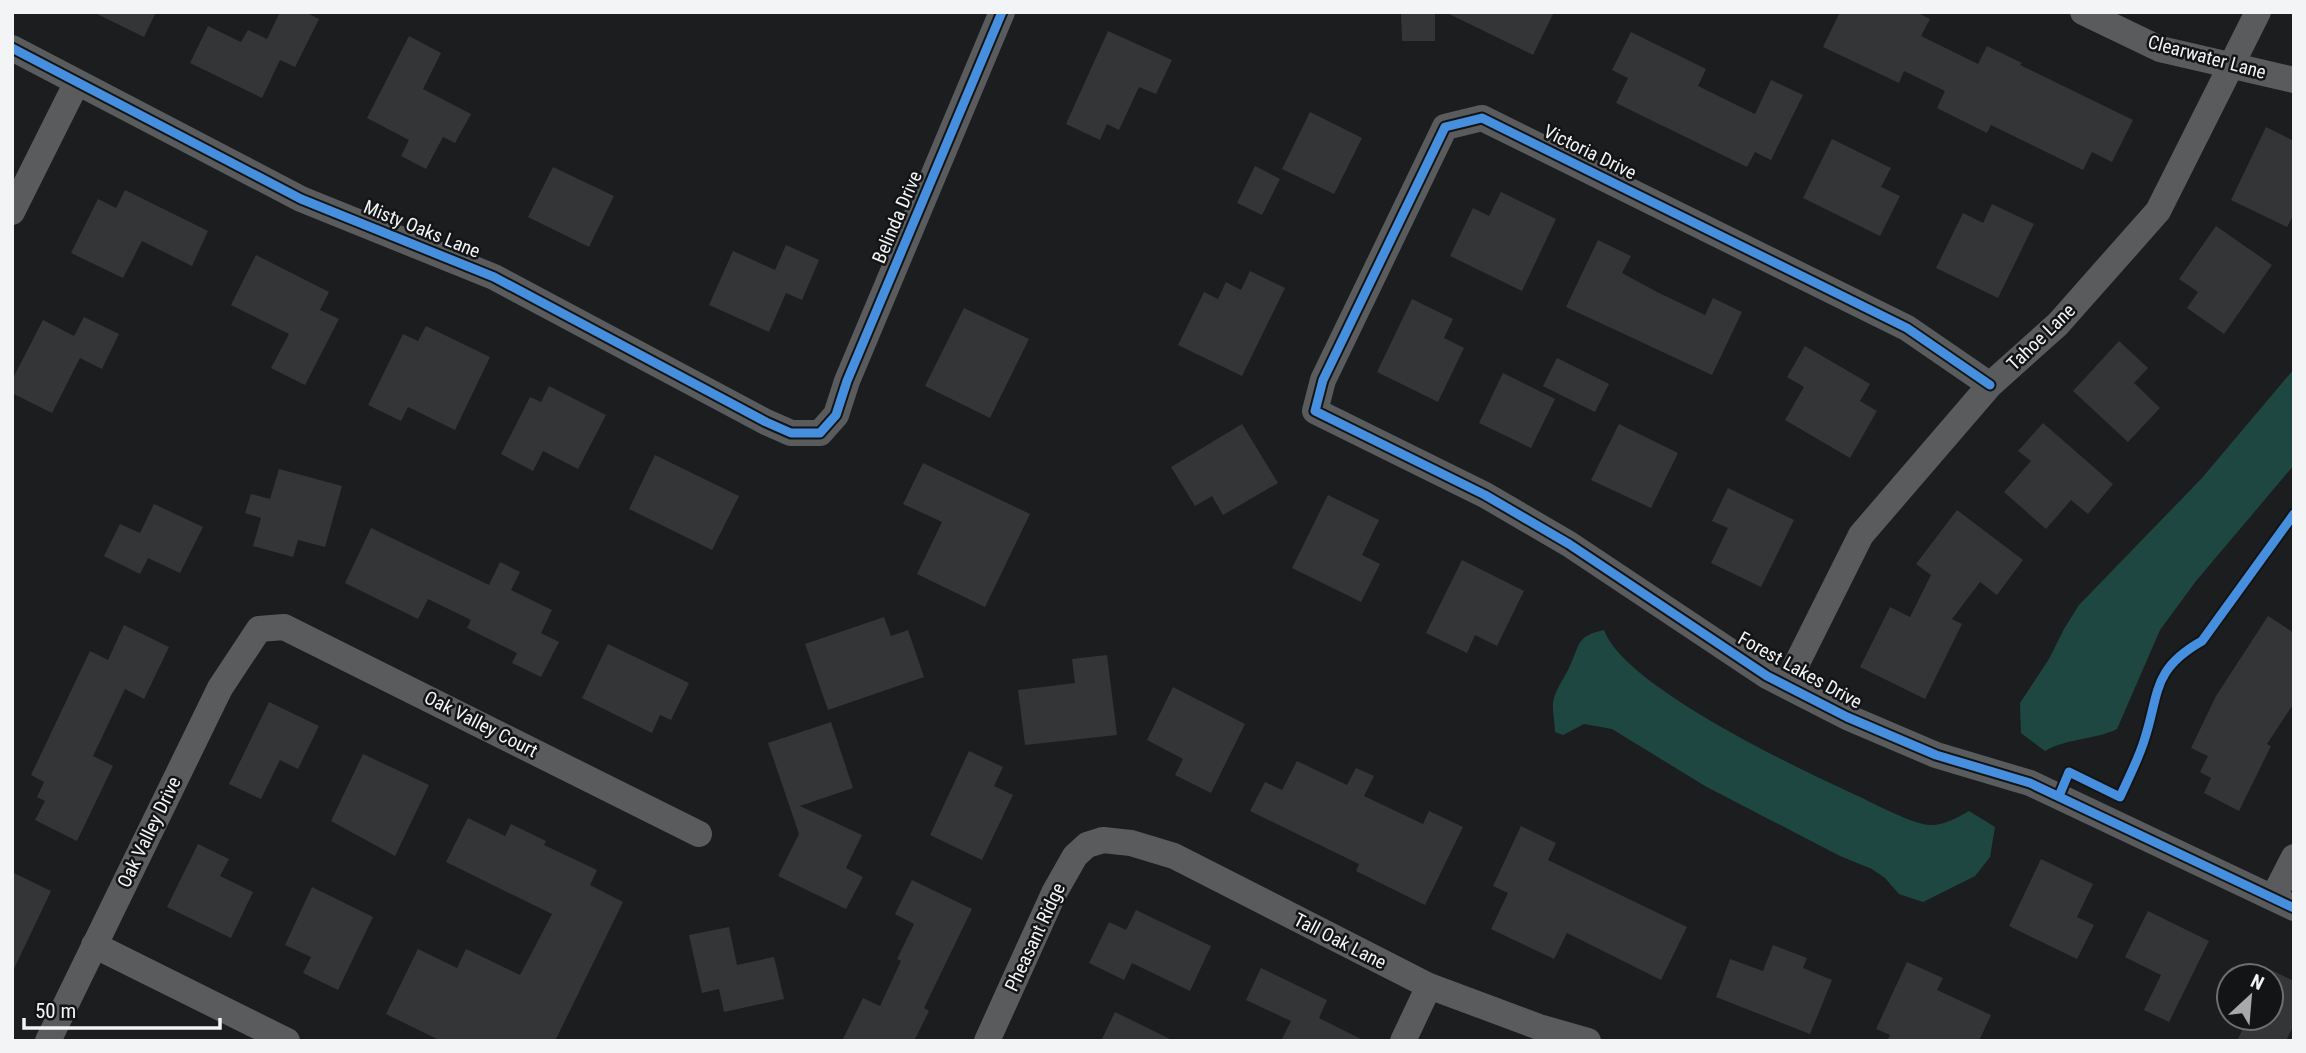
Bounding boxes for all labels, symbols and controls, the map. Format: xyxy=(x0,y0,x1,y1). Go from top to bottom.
street label: Clearwater Lane xyxy=(2145,30,2269,84)
street label: Victoria Drive xyxy=(1540,120,1640,184)
street label: Belinda Drive xyxy=(867,167,927,267)
street label: Misty Oaks Lane xyxy=(360,195,484,263)
street label: Tahoe Lane xyxy=(2002,299,2080,375)
street label: Forest Lakes Drive xyxy=(1734,626,1866,714)
street label: Oak Valley Court xyxy=(421,686,541,762)
street label: Oak Valley Drive xyxy=(112,773,186,891)
street label: Pheasant Ridge xyxy=(1000,879,1070,995)
street label: Tall Oak Lane xyxy=(1290,908,1390,974)
north arrow xyxy=(2215,962,2285,1032)
text: N xyxy=(2247,969,2268,995)
scale bar xyxy=(24,986,220,1030)
text: 50 m xyxy=(35,999,76,1023)

